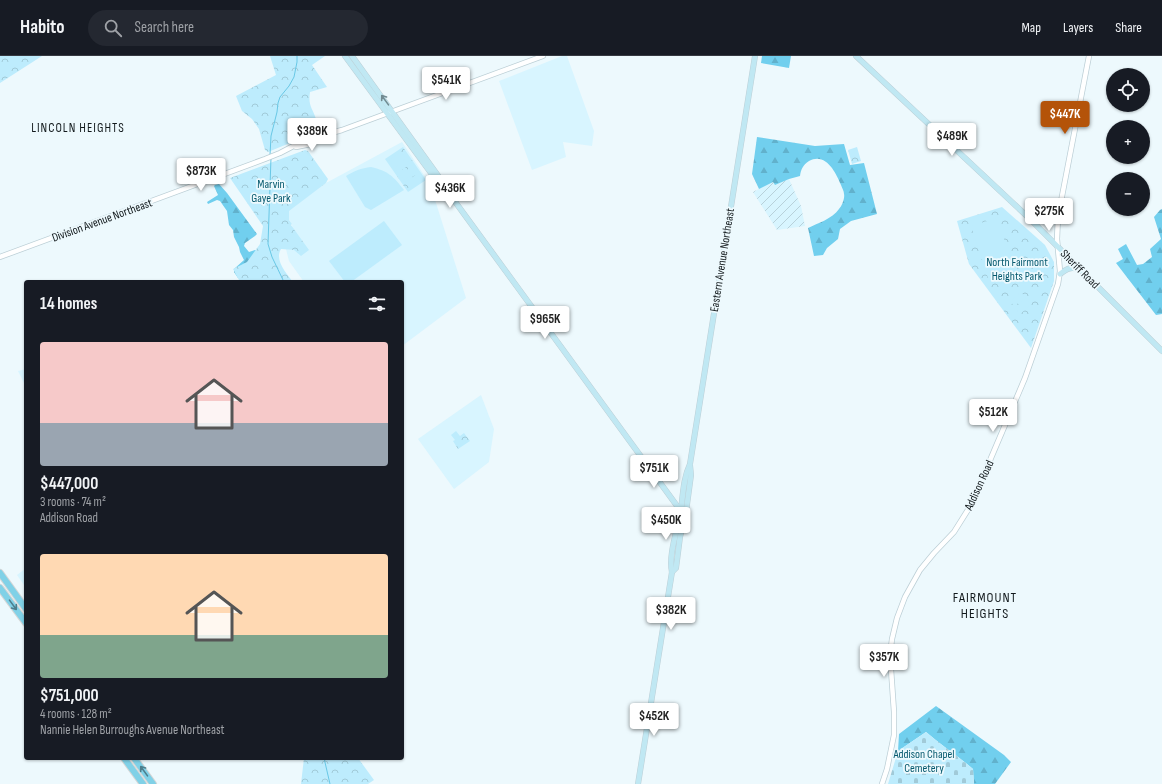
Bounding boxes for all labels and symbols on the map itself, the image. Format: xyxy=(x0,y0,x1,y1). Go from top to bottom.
pin: $541K xyxy=(418,67,474,101)
one-way arrow xyxy=(381,95,389,106)
pin: $447K xyxy=(1037,101,1093,135)
pin: $389K xyxy=(284,118,340,152)
district label: LINCOLN HEIGHTS xyxy=(31,120,125,136)
pin: $489K xyxy=(924,123,980,157)
pin: $873K xyxy=(173,158,229,192)
pin: $436K xyxy=(422,175,478,209)
park label: Marvin Gaye Park xyxy=(251,177,291,206)
street label: Division Avenue Northeast xyxy=(50,195,155,246)
pin: $275K xyxy=(1021,198,1077,232)
street label: Eastern Avenue Northeast xyxy=(707,207,738,313)
street label: Sheriff Road xyxy=(1057,247,1102,292)
park label: North Fairmont Heights Park xyxy=(986,255,1048,284)
pin: $965K xyxy=(517,306,573,340)
pin: $512K xyxy=(965,399,1021,433)
pin: $751K xyxy=(626,455,682,489)
street label: Addison Road xyxy=(961,458,998,514)
pin: $450K xyxy=(638,507,694,541)
district label: FAIRMOUNT HEIGHTS xyxy=(953,589,1017,622)
pin: $382K xyxy=(643,597,699,631)
one-way arrow xyxy=(9,600,17,611)
pin: $357K xyxy=(856,644,912,678)
pin: $452K xyxy=(626,703,682,737)
park label: Addison Chapel Cemetery xyxy=(892,747,955,776)
one-way arrow xyxy=(140,766,148,777)

